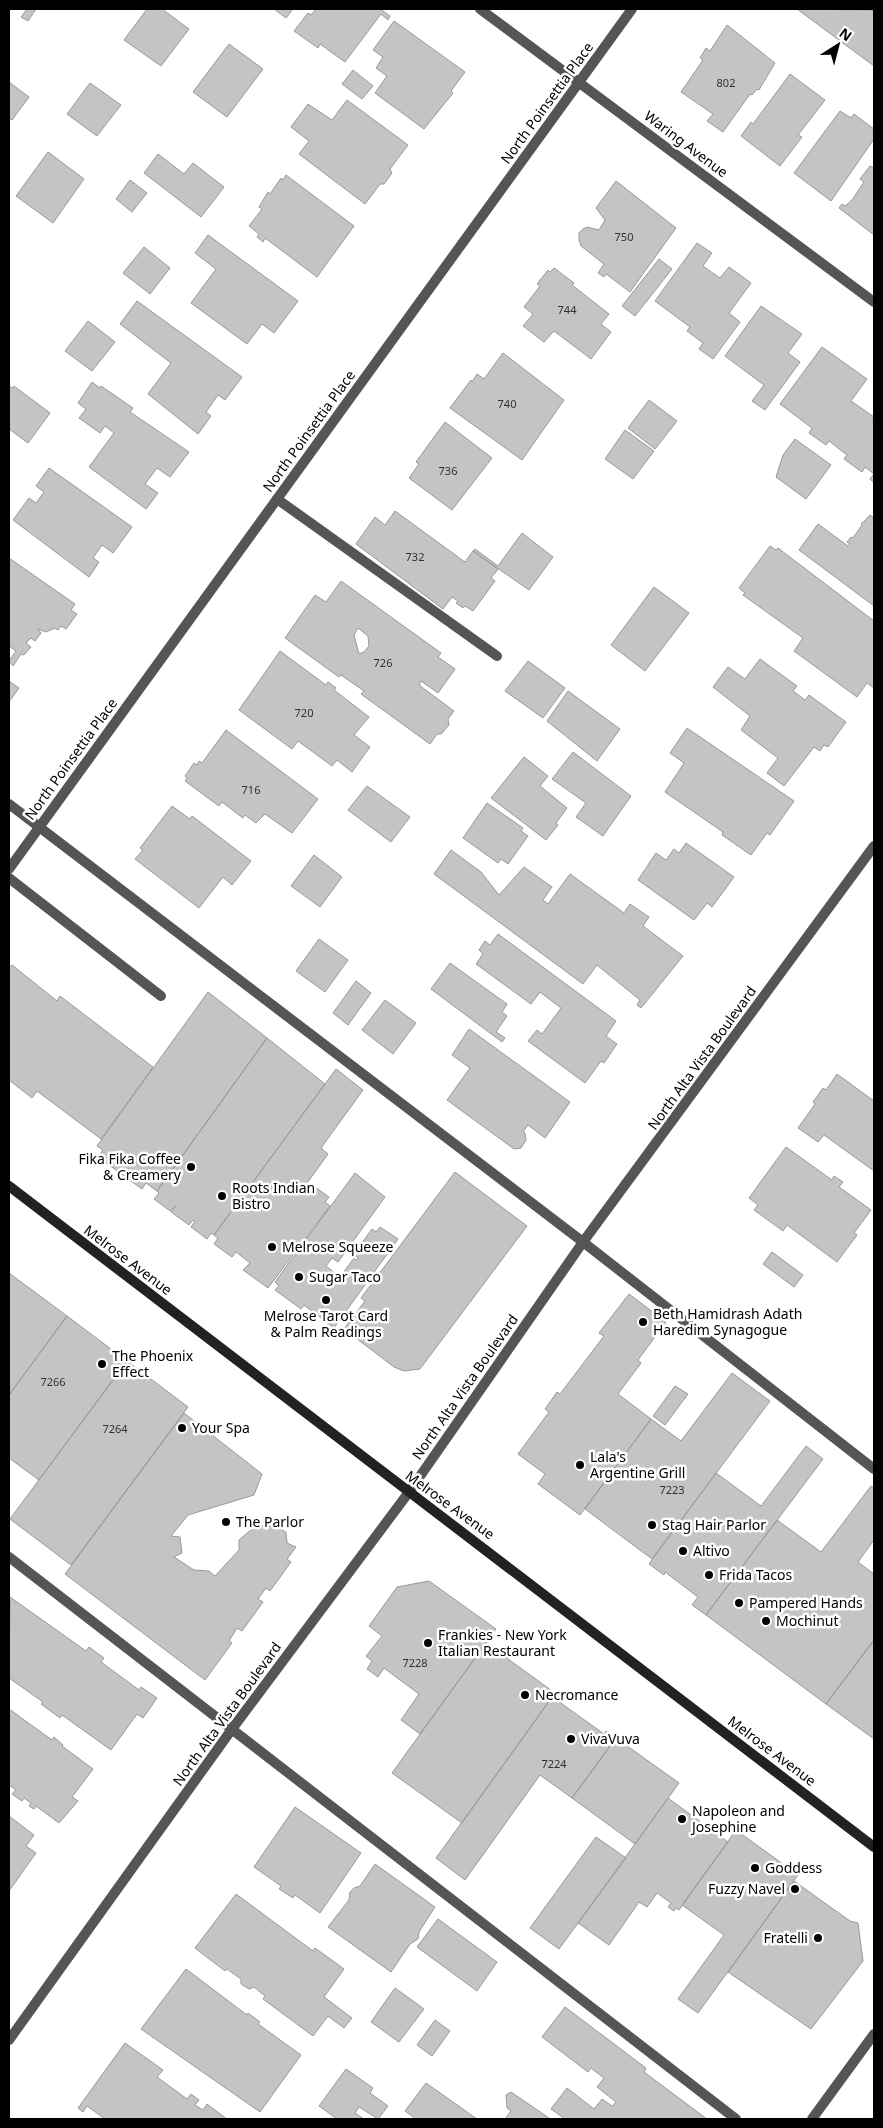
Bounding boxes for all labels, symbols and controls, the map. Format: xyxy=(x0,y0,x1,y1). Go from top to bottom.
north arrow xyxy=(813,20,863,70)
text: N xyxy=(836,23,856,45)
street label: North Poinsettia Place xyxy=(496,38,597,167)
house number: 802 xyxy=(717,75,735,90)
street label: Waring Avenue xyxy=(641,106,732,181)
house number: 750 xyxy=(615,229,633,244)
house number: 744 xyxy=(558,302,577,317)
street label: North Poinsettia Place xyxy=(258,366,359,495)
house number: 740 xyxy=(498,396,516,411)
house number: 736 xyxy=(439,463,457,478)
house number: 732 xyxy=(406,549,424,564)
house number: 726 xyxy=(374,655,392,670)
street label: North Poinsettia Place xyxy=(20,694,121,823)
house number: 720 xyxy=(295,705,313,720)
house number: 716 xyxy=(242,782,260,797)
street label: North Alta Vista Boulevard xyxy=(643,982,760,1133)
place label: Fika Fika Coffee & Creamery xyxy=(79,1149,182,1184)
marker: Fika Fika Coffee & Creamery xyxy=(185,1161,197,1173)
place label: Roots Indian Bistro xyxy=(232,1178,315,1213)
marker: Roots Indian Bistro xyxy=(216,1190,228,1202)
street label: Melrose Avenue xyxy=(80,1220,176,1299)
place label: Melrose Squeeze xyxy=(282,1237,394,1256)
marker: Melrose Squeeze xyxy=(266,1241,278,1253)
place label: Sugar Taco xyxy=(309,1267,381,1286)
marker: Sugar Taco xyxy=(293,1271,305,1283)
marker: Melrose Tarot Card & Palm Readings xyxy=(320,1294,332,1306)
place label: Beth Hamidrash Adath Haredim Synagogue xyxy=(653,1304,802,1339)
place label: Melrose Tarot Card & Palm Readings xyxy=(264,1306,388,1341)
street label: North Alta Vista Boulevard xyxy=(407,1310,522,1463)
marker: Beth Hamidrash Adath Haredim Synagogue xyxy=(637,1316,649,1328)
place label: The Phoenix Effect xyxy=(112,1346,194,1381)
marker: The Phoenix Effect xyxy=(96,1358,108,1370)
house number: 7266 xyxy=(40,1374,66,1389)
place label: Your Spa xyxy=(192,1418,250,1437)
house number: 7264 xyxy=(102,1421,128,1436)
marker: Your Spa xyxy=(176,1422,188,1434)
place label: Lala's Argentine Grill xyxy=(590,1447,685,1482)
marker: Lala's Argentine Grill xyxy=(574,1459,586,1471)
street label: Melrose Avenue xyxy=(402,1466,499,1543)
house number: 7223 xyxy=(659,1482,685,1497)
place label: The Parlor xyxy=(236,1512,304,1531)
place label: Stag Hair Parlor xyxy=(662,1515,766,1534)
marker: The Parlor xyxy=(220,1516,232,1528)
marker: Stag Hair Parlor xyxy=(646,1519,658,1531)
place label: Altivo xyxy=(693,1541,730,1560)
marker: Altivo xyxy=(677,1545,689,1557)
place label: Frida Tacos xyxy=(719,1565,792,1584)
marker: Frida Tacos xyxy=(703,1569,715,1581)
place label: Pampered Hands xyxy=(749,1593,863,1612)
marker: Pampered Hands xyxy=(733,1597,745,1609)
place label: Mochinut xyxy=(776,1611,839,1630)
marker: Mochinut xyxy=(760,1615,772,1627)
place label: Frankies - New York Italian Restaurant xyxy=(438,1625,567,1660)
marker: Frankies - New York Italian Restaurant xyxy=(422,1637,434,1649)
street label: North Alta Vista Boulevard xyxy=(168,1638,285,1789)
house number: 7228 xyxy=(402,1655,428,1670)
place label: Necromance xyxy=(535,1685,619,1704)
marker: Necromance xyxy=(519,1689,531,1701)
street label: Melrose Avenue xyxy=(724,1711,820,1790)
place label: VivaVuva xyxy=(581,1729,640,1748)
marker: VivaVuva xyxy=(565,1733,577,1745)
house number: 7224 xyxy=(541,1756,567,1771)
place label: Napoleon and Josephine xyxy=(690,1801,785,1836)
marker: Napoleon and Josephine xyxy=(676,1813,688,1825)
place label: Goddess xyxy=(765,1858,822,1877)
marker: Goddess xyxy=(749,1862,761,1874)
place label: Fuzzy Navel xyxy=(708,1879,785,1898)
marker: Fuzzy Navel xyxy=(789,1883,801,1895)
place label: Fratelli xyxy=(764,1928,808,1947)
marker: Fratelli xyxy=(812,1932,824,1944)

